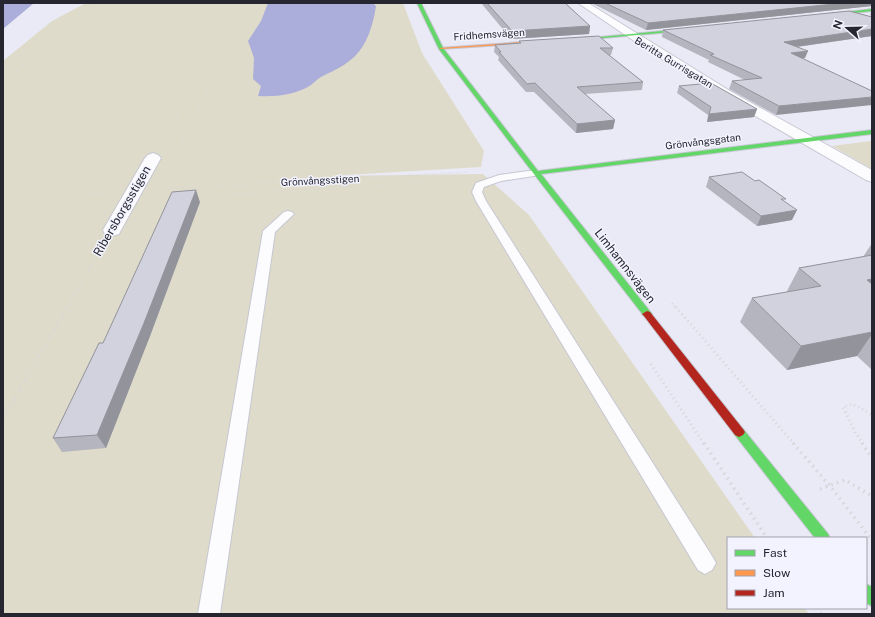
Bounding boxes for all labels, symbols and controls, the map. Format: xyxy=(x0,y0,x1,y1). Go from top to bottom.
north arrow xyxy=(827,8,867,48)
text: N xyxy=(830,18,845,31)
street label: Fridhemsvägen xyxy=(453,26,525,42)
street label: Beritta Gurrisgatan xyxy=(633,34,715,90)
street label: Grönvångsgatan xyxy=(664,130,742,152)
street label: Ribersborgsstigen xyxy=(90,163,154,259)
street label: Grönvångsstigen xyxy=(280,172,360,188)
street label: Limhamnsvägen xyxy=(592,226,658,306)
legend xyxy=(727,537,867,609)
text: Fast xyxy=(763,546,788,560)
text: Slow xyxy=(763,566,791,580)
text: Jam xyxy=(763,586,785,600)

